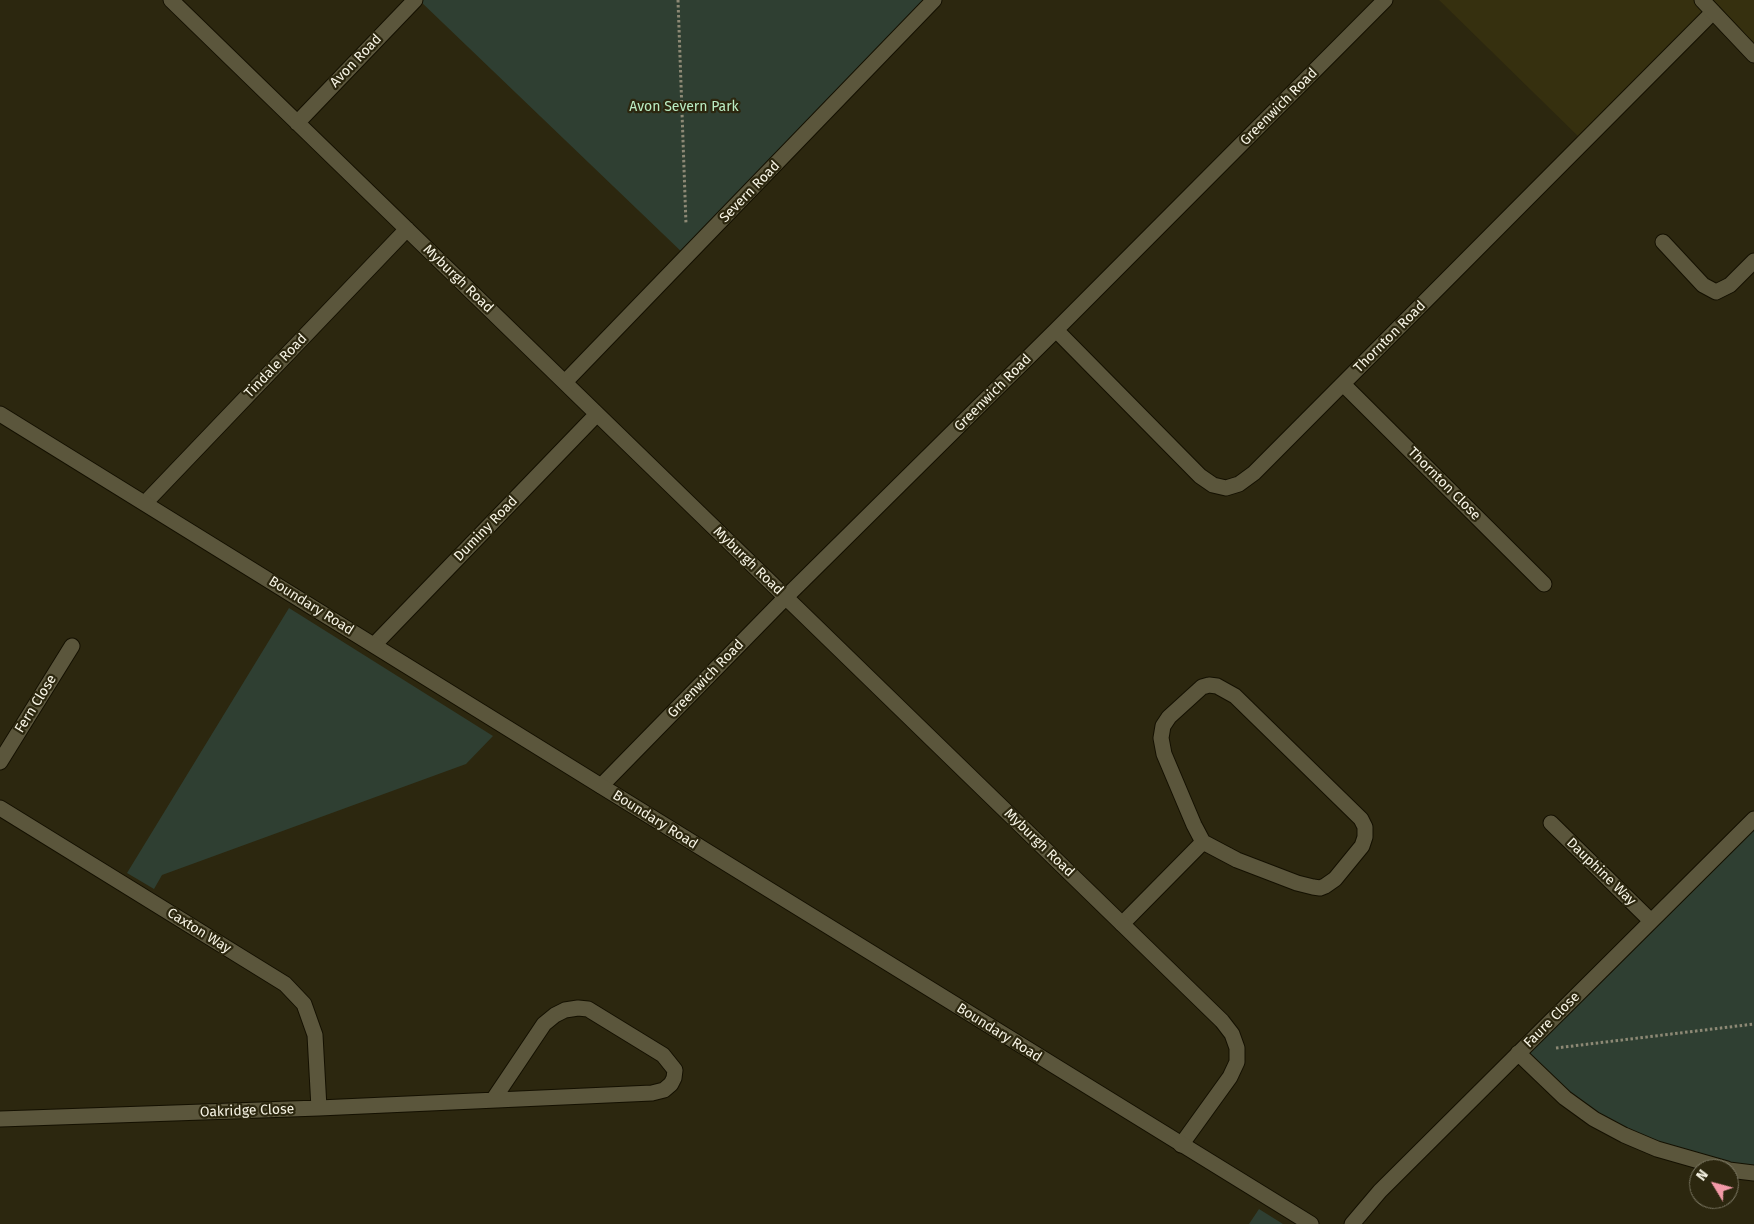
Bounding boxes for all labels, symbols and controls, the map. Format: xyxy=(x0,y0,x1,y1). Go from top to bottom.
street label: Avon Road xyxy=(327,31,385,91)
street label: Greenwich Road xyxy=(1237,65,1321,149)
park label: Avon Severn Park xyxy=(629,99,739,115)
street label: Severn Road xyxy=(716,158,784,226)
street label: Myburgh Road xyxy=(419,241,497,317)
street label: Thornton Road xyxy=(1351,298,1429,376)
street label: Tindale Road xyxy=(241,330,311,402)
street label: Greenwich Road xyxy=(951,351,1035,435)
street label: Thornton Close xyxy=(1404,444,1484,524)
street label: Duminy Road xyxy=(451,493,521,565)
street label: Myburgh Road xyxy=(709,523,787,599)
street label: Boundary Road xyxy=(265,573,357,639)
street label: Greenwich Road xyxy=(664,636,748,722)
street label: Fern Close xyxy=(12,672,60,736)
street label: Boundary Road xyxy=(609,787,701,853)
street label: Myburgh Road xyxy=(1000,805,1078,881)
street label: Dauphine Way xyxy=(1563,835,1639,909)
street label: Caxton Way xyxy=(164,905,234,957)
street label: Faure Close xyxy=(1521,989,1583,1051)
street label: Boundary Road xyxy=(953,1000,1045,1066)
street label: Oakridge Close xyxy=(199,1101,295,1121)
north arrow xyxy=(1689,1159,1739,1209)
text: N xyxy=(1693,1166,1712,1184)

